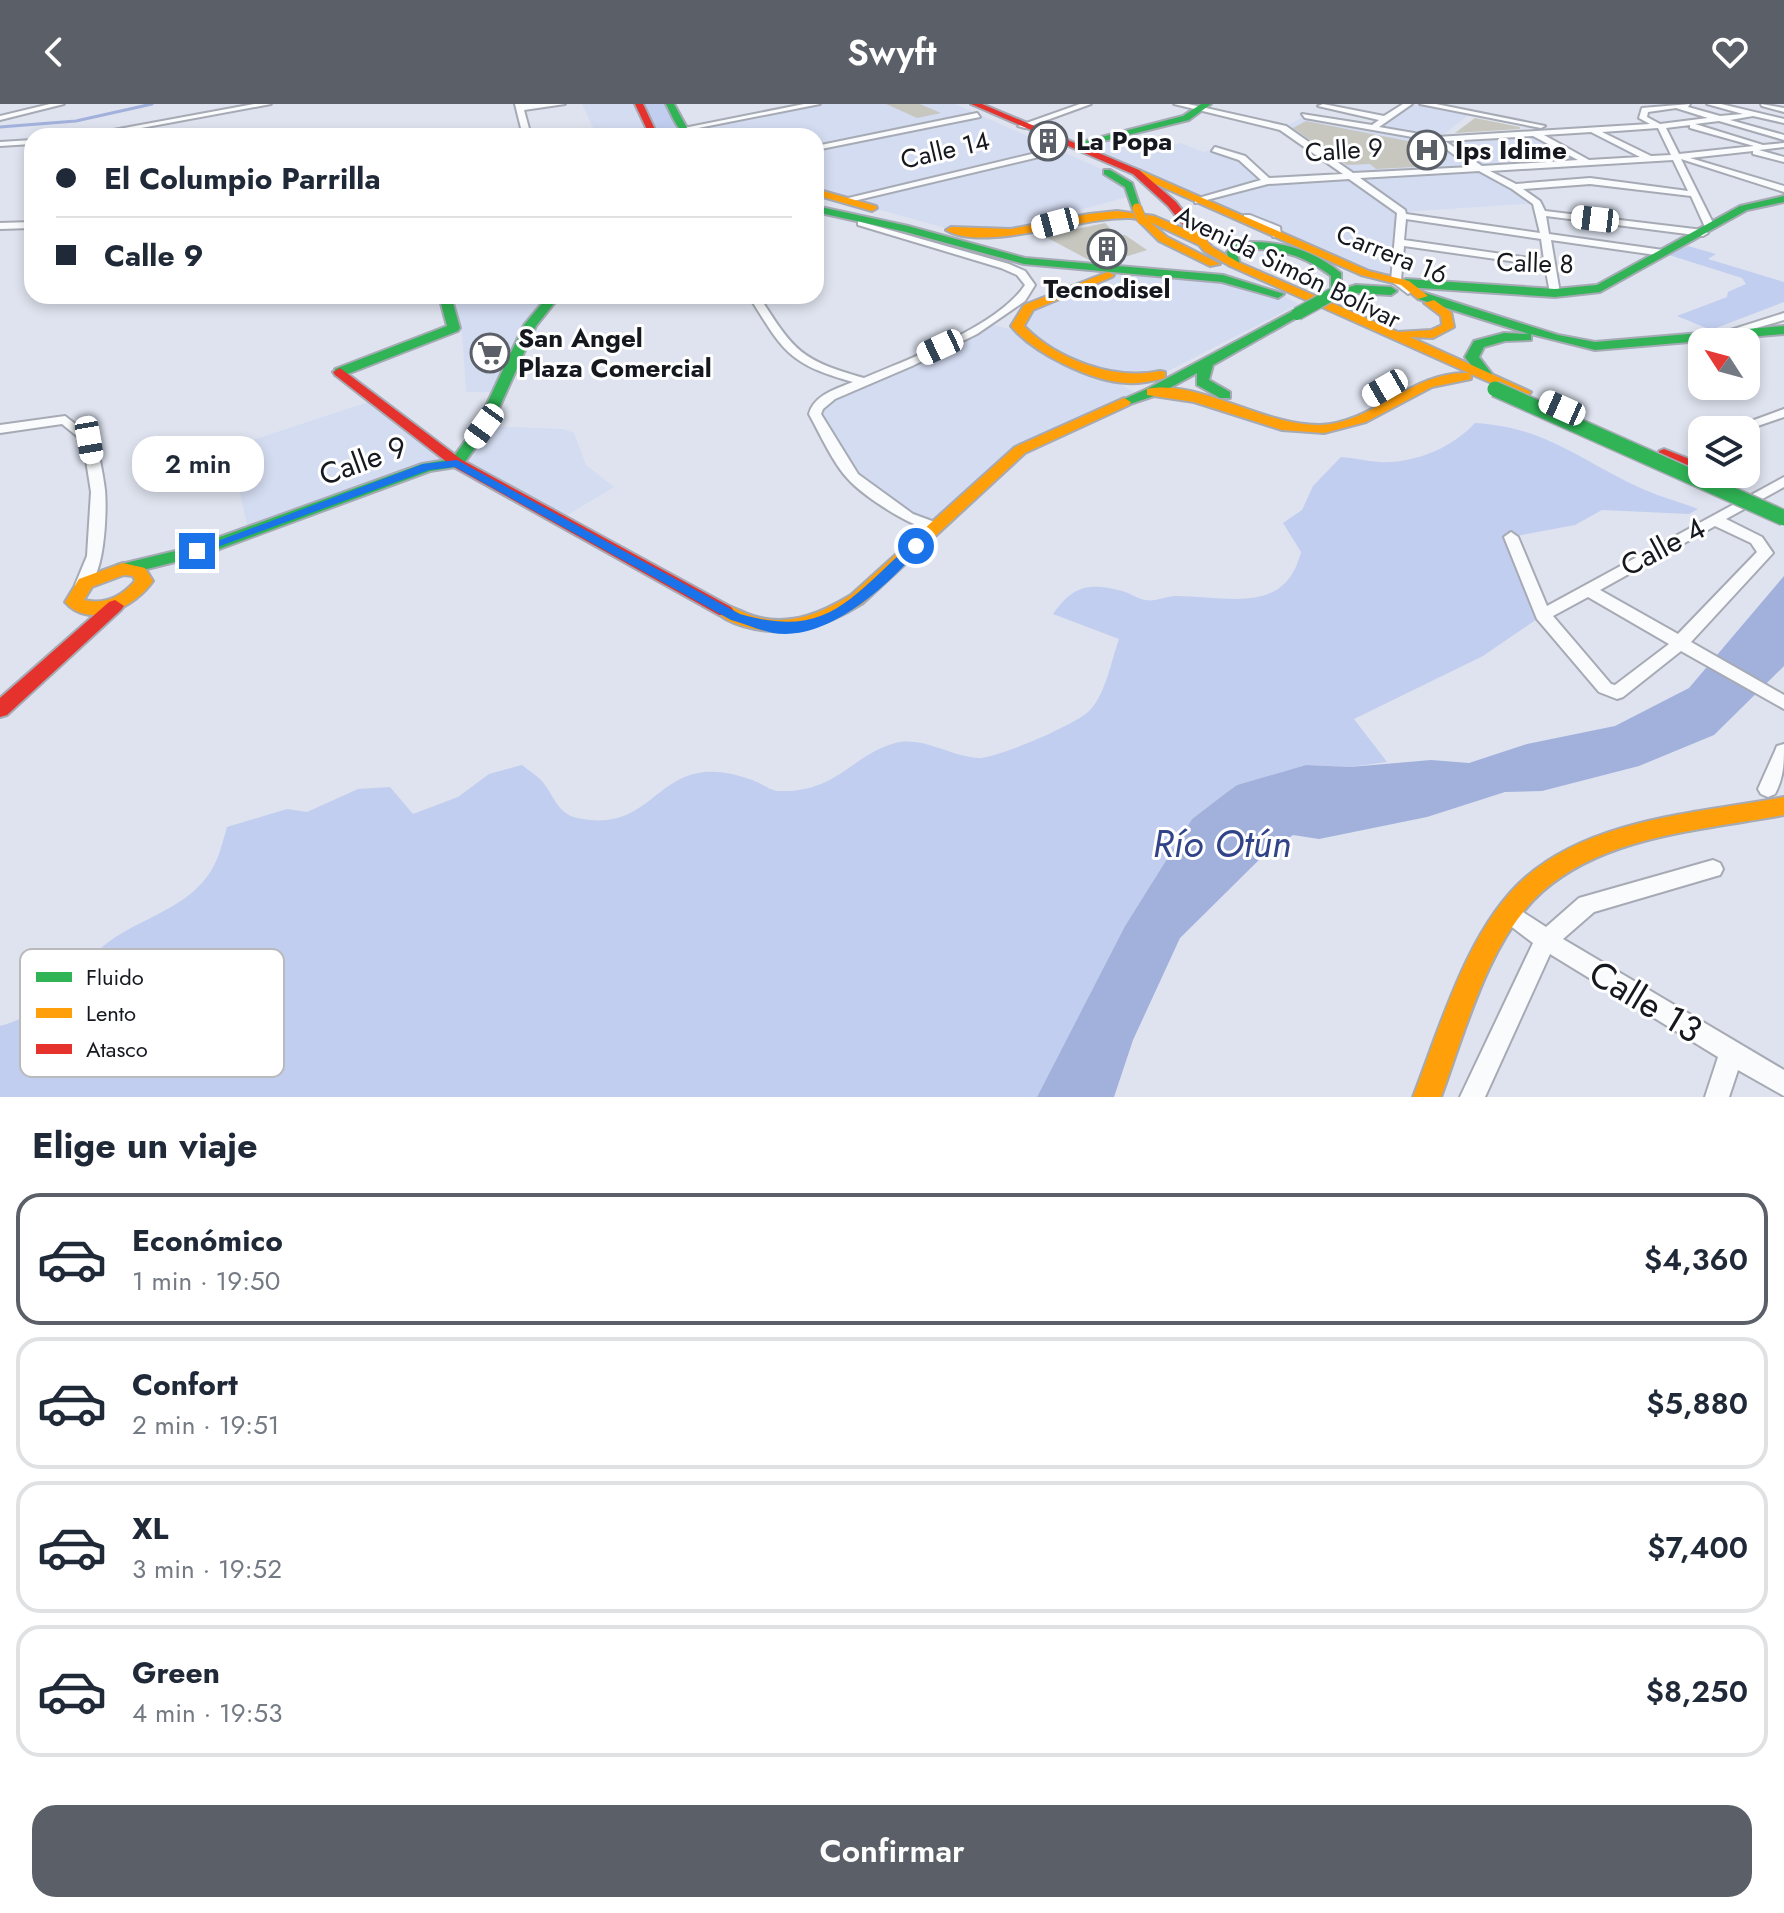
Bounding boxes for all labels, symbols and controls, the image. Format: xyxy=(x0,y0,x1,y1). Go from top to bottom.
text: Swyft xyxy=(847,26,937,78)
icon: back xyxy=(32,30,76,74)
icon: heart xyxy=(1708,30,1752,74)
building icon: La Popa xyxy=(1027,120,1069,162)
street label: Calle 14 xyxy=(897,121,993,179)
place label: La Popa xyxy=(1076,122,1172,160)
street label: Calle 9 xyxy=(1304,128,1384,172)
hospital icon: Ips Idime xyxy=(1406,129,1448,171)
place label: Ips Idime xyxy=(1455,131,1567,169)
text: El Columpio Parrilla xyxy=(104,157,381,200)
street label: Avenida Simón Bolívar xyxy=(1169,196,1407,338)
car xyxy=(1570,204,1620,234)
car xyxy=(1029,205,1081,241)
street label: Carrera 16 xyxy=(1331,214,1453,294)
building icon: Tecnodisel xyxy=(1086,228,1128,270)
text: Calle 9 xyxy=(104,234,204,277)
street label: Calle 8 xyxy=(1496,243,1574,283)
place label: Tecnodisel xyxy=(1043,270,1171,308)
place label: San Angel Plaza Comercial xyxy=(518,319,712,387)
car xyxy=(913,326,967,368)
north arrow xyxy=(1688,328,1760,400)
map controls xyxy=(1688,328,1760,488)
supermarket icon: San Angel Plaza Comercial xyxy=(469,332,511,374)
car xyxy=(1358,366,1412,410)
car xyxy=(1535,387,1589,429)
car xyxy=(460,400,508,452)
car xyxy=(73,414,105,466)
button: layers xyxy=(1688,416,1760,488)
street label: Calle 9 xyxy=(313,425,413,496)
callout: 2 min xyxy=(131,435,263,491)
text: 2 min xyxy=(165,445,231,483)
street label: Calle 4 xyxy=(1613,506,1713,587)
route start xyxy=(898,528,934,564)
route end xyxy=(179,533,215,569)
water label: Río Otún xyxy=(1153,816,1291,871)
street label: Calle 13 xyxy=(1580,947,1712,1055)
legend xyxy=(20,949,284,1077)
text: Fluido xyxy=(86,961,144,993)
text: Lento xyxy=(86,997,136,1029)
text: Atasco xyxy=(86,1033,148,1065)
text: Elige un viaje xyxy=(32,1119,258,1171)
text: Económico xyxy=(132,1219,283,1262)
icon: car xyxy=(36,1223,108,1295)
text: $4,360 xyxy=(1644,1238,1748,1281)
text: 1 min · 19:50 xyxy=(132,1262,280,1300)
text: Confort xyxy=(132,1363,238,1406)
icon: car xyxy=(36,1367,108,1439)
text: $5,880 xyxy=(1646,1382,1748,1425)
text: 2 min · 19:51 xyxy=(132,1406,280,1444)
text: XL xyxy=(132,1507,168,1550)
icon: car xyxy=(36,1511,108,1583)
text: $7,400 xyxy=(1647,1526,1748,1569)
text: 3 min · 19:52 xyxy=(132,1550,282,1588)
text: Green xyxy=(132,1651,220,1694)
icon: car xyxy=(36,1655,108,1727)
text: $8,250 xyxy=(1646,1670,1748,1713)
text: 4 min · 19:53 xyxy=(132,1694,282,1732)
button: Confirmar xyxy=(32,1805,1752,1897)

